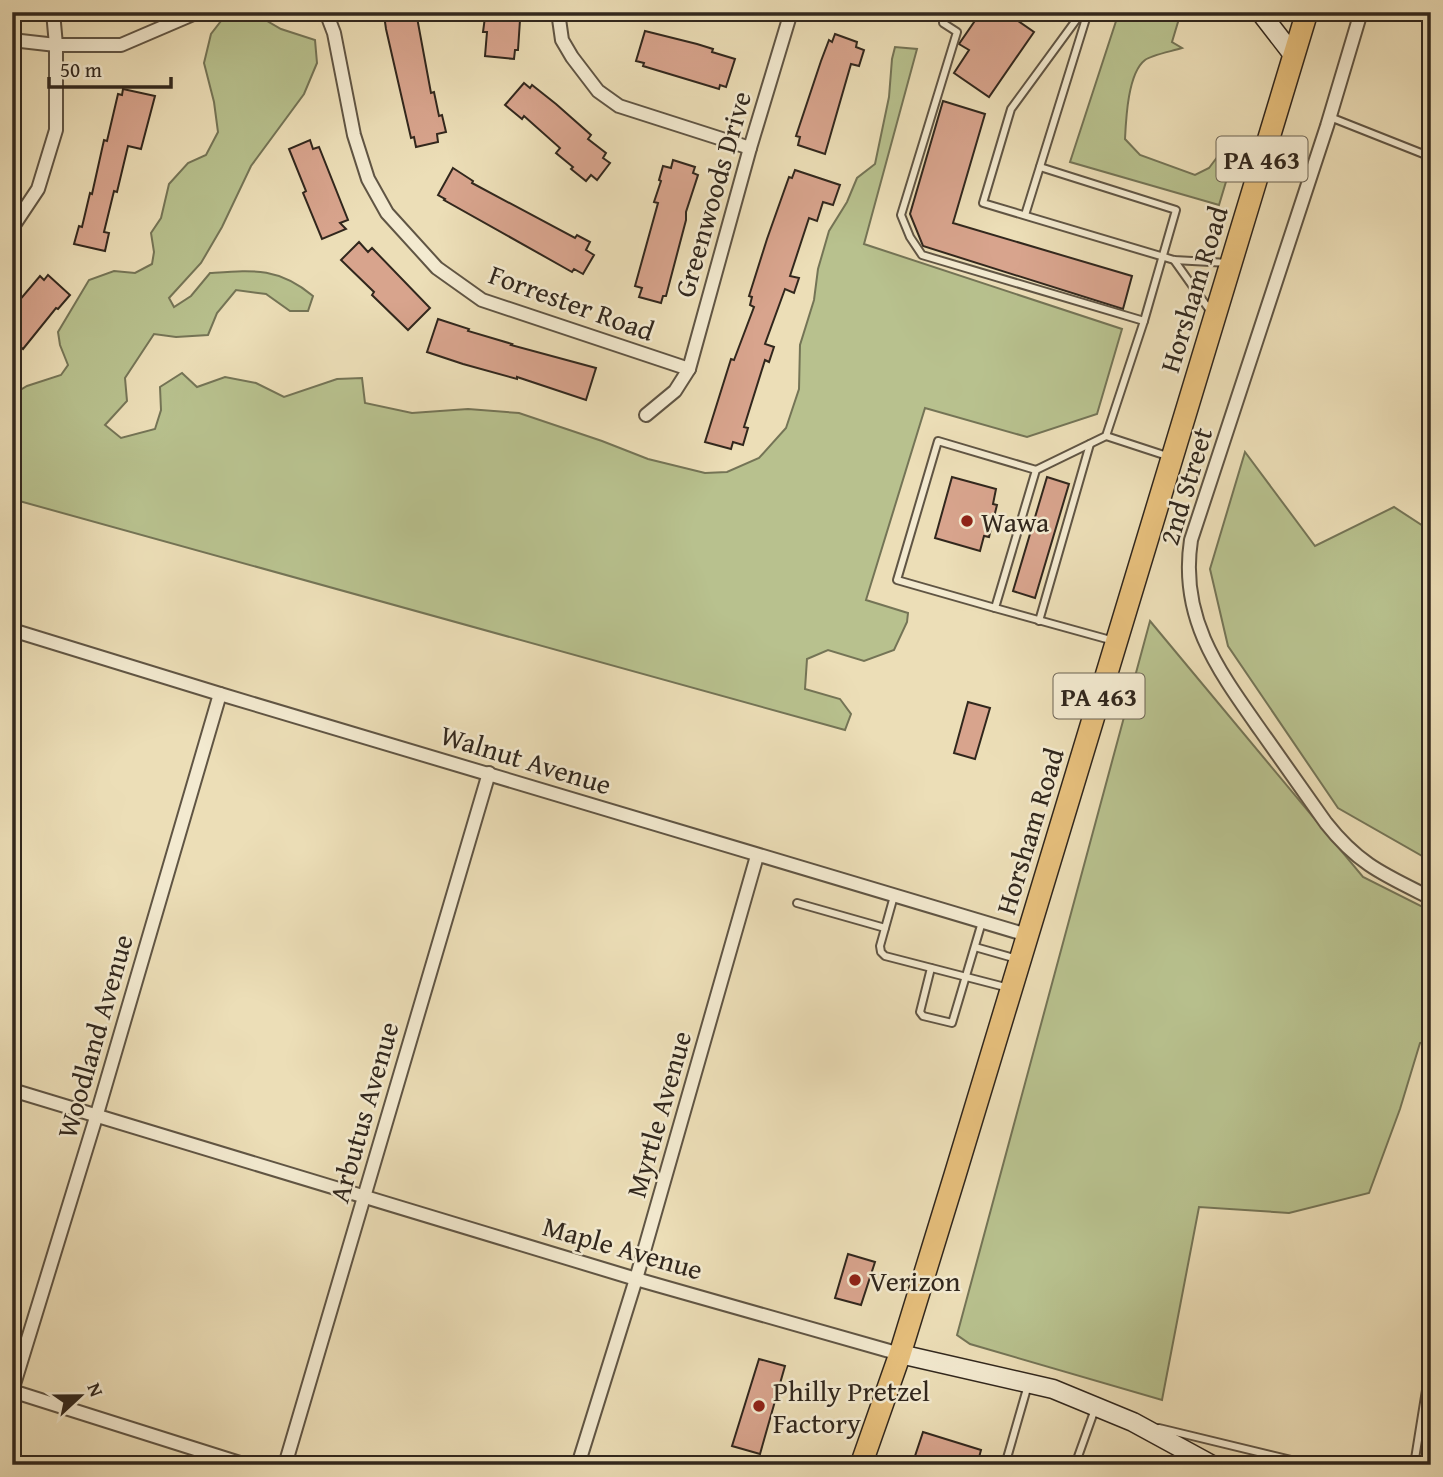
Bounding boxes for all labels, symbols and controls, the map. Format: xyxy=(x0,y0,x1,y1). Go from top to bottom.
scale bar xyxy=(49,46,172,90)
text: 50 m xyxy=(60,54,102,85)
street label: Greenwoods Drive xyxy=(663,86,761,302)
road number: PA 463 xyxy=(1216,136,1308,182)
street label: Horsham Road xyxy=(1148,201,1238,377)
street label: Forrester Road xyxy=(484,253,660,351)
street label: 2nd Street xyxy=(1148,422,1222,550)
place label: Wawa xyxy=(981,501,1050,542)
marker: Wawa xyxy=(959,513,975,529)
road number: PA 463 xyxy=(1054,674,1144,718)
street label: Walnut Avenue xyxy=(435,714,617,804)
street label: Horsham Road xyxy=(984,743,1074,919)
street label: Woodland Avenue xyxy=(45,929,143,1143)
street label: Arbutus Avenue xyxy=(318,1017,408,1207)
street label: Myrtle Avenue xyxy=(615,1026,701,1202)
street label: Maple Avenue xyxy=(538,1205,708,1289)
place label: Verizon xyxy=(869,1260,961,1301)
marker: Verizon xyxy=(847,1272,863,1288)
north arrow xyxy=(46,1362,116,1432)
place label: Philly Pretzel Factory xyxy=(773,1370,930,1443)
text: N xyxy=(80,1378,111,1401)
marker: Philly Pretzel Factory xyxy=(751,1398,767,1414)

